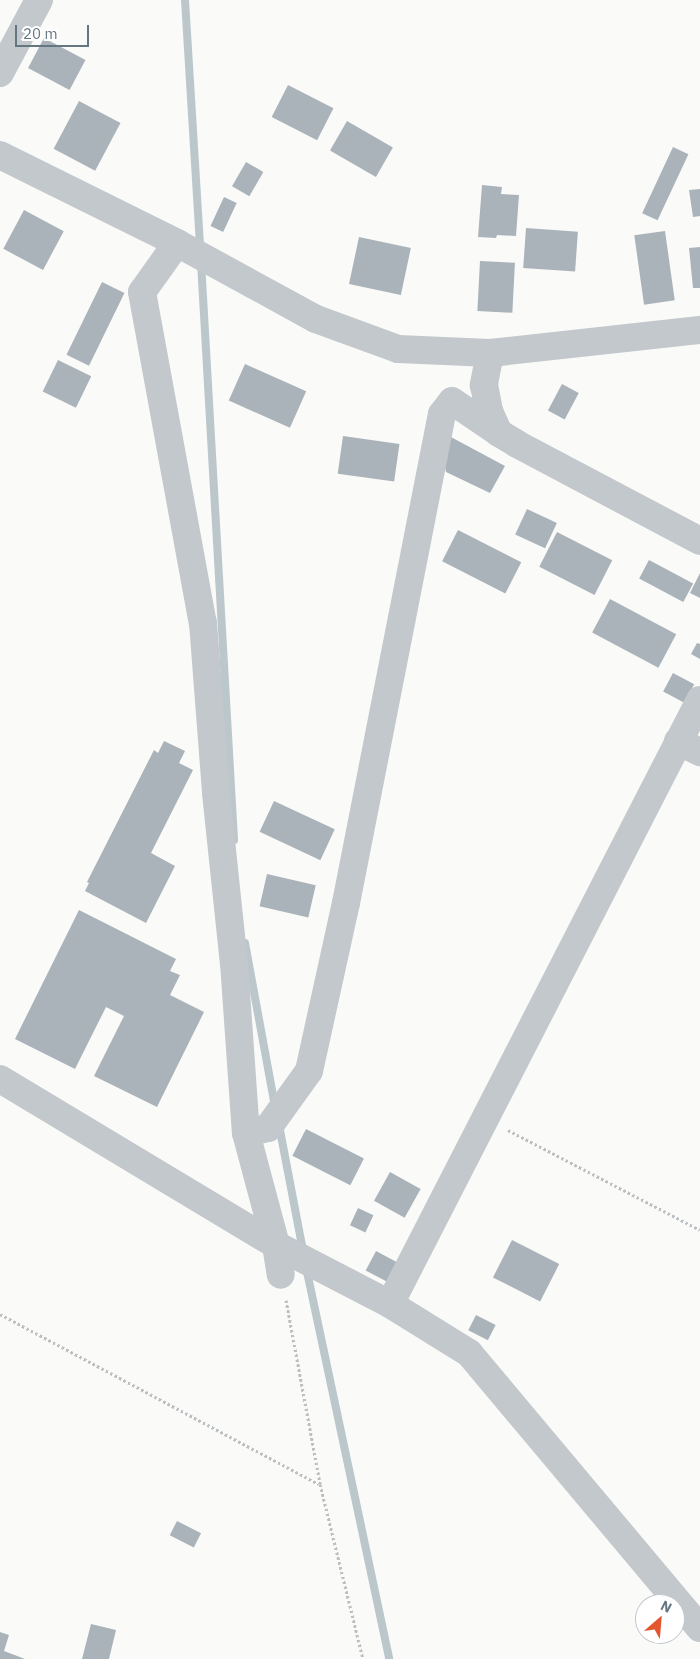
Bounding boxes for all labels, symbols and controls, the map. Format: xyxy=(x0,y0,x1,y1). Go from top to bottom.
scale bar xyxy=(18,15,91,47)
text: 20 m xyxy=(23,24,58,43)
north arrow xyxy=(635,1594,685,1644)
text: N xyxy=(658,1596,675,1617)

